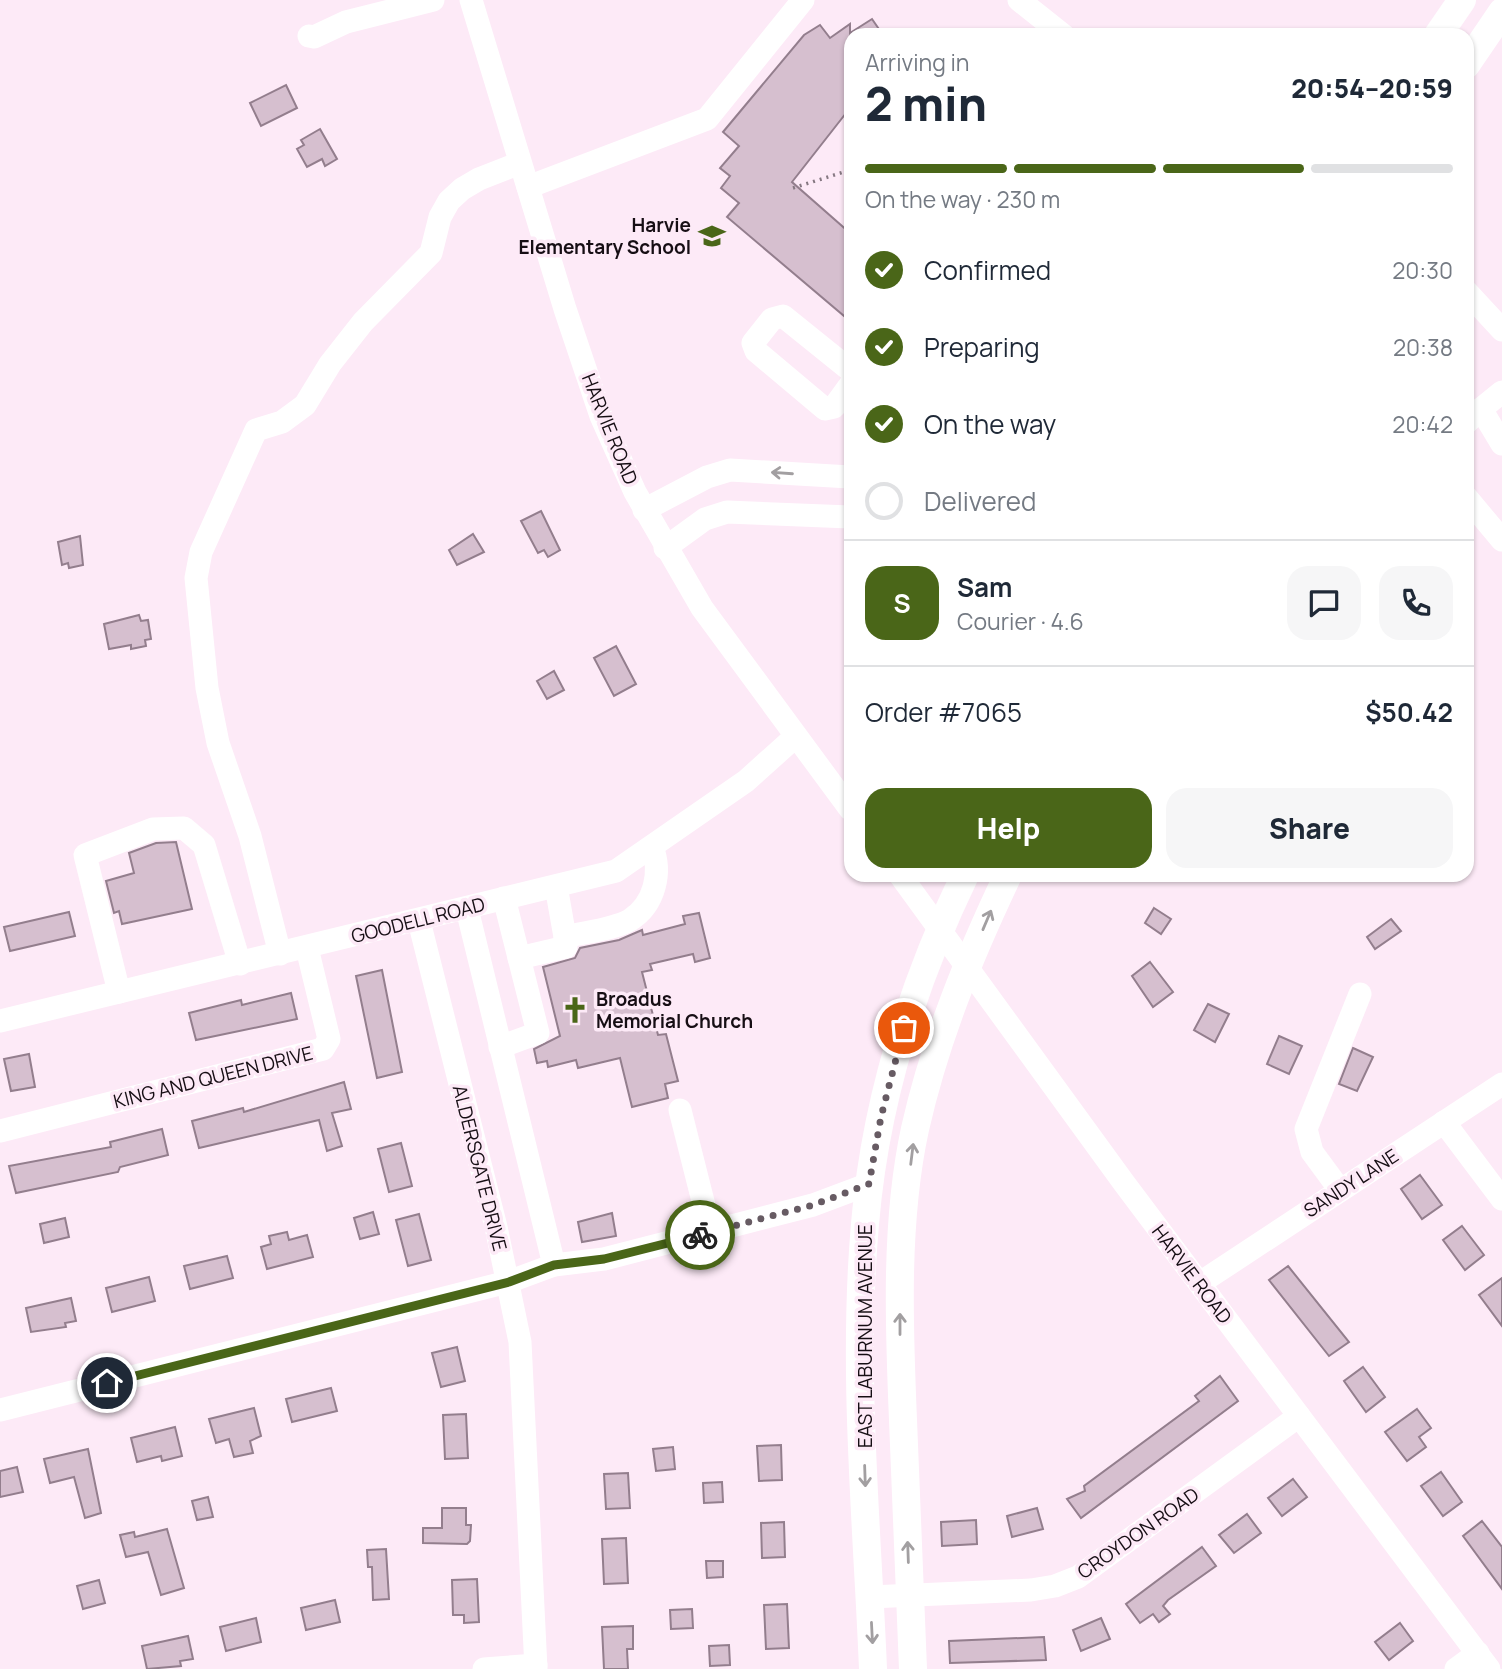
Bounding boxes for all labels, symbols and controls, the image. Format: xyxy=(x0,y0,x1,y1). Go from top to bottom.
text: Arriving in xyxy=(865,46,970,78)
text: 20:54–20:59 xyxy=(1291,70,1453,106)
text: 2 min xyxy=(865,72,987,135)
text: On the way · 230 m xyxy=(865,183,1060,215)
place label: Harvie Elementary School xyxy=(518,212,691,260)
school or university icon: Harvie Elementary School xyxy=(697,221,727,251)
icon: check xyxy=(865,251,903,289)
text: Confirmed xyxy=(924,252,1051,288)
text: 20:30 xyxy=(1392,254,1453,286)
icon: check xyxy=(865,328,903,366)
text: Preparing xyxy=(924,329,1040,365)
text: 20:38 xyxy=(1393,331,1453,363)
street label: HARVIE ROAD xyxy=(576,370,644,488)
icon: check xyxy=(865,405,903,443)
text: On the way xyxy=(924,406,1056,442)
text: 20:42 xyxy=(1392,408,1453,440)
one-way arrow xyxy=(772,466,794,479)
text: Delivered xyxy=(924,483,1036,519)
button: chat xyxy=(1287,566,1361,640)
button: phone xyxy=(1379,566,1453,640)
text: Sam xyxy=(957,569,1012,605)
text: S xyxy=(893,585,911,621)
text: Courier · 4.6 xyxy=(957,605,1084,637)
text: Order #7065 xyxy=(865,694,1022,730)
text: $50.42 xyxy=(1365,694,1453,730)
button: Help xyxy=(865,788,1152,868)
button: Share xyxy=(1166,788,1453,868)
street label: GOODELL ROAD xyxy=(348,891,488,949)
one-way arrow xyxy=(982,909,995,931)
place label: Broadus Memorial Church xyxy=(596,986,753,1034)
church icon: Broadus Memorial Church xyxy=(560,995,590,1025)
pin xyxy=(874,998,934,1058)
icon: bag xyxy=(885,1009,923,1047)
street label: KING AND QUEEN DRIVE xyxy=(111,1040,315,1114)
street label: ALDERSGATE DRIVE xyxy=(447,1082,513,1254)
one-way arrow xyxy=(905,1143,918,1166)
street label: SANDY LANE xyxy=(1299,1143,1403,1223)
courier xyxy=(665,1200,735,1270)
icon: bike xyxy=(681,1216,719,1254)
street label: HARVIE ROAD xyxy=(1146,1219,1238,1329)
street label: EAST LABURNUM AVENUE xyxy=(852,1224,878,1448)
one-way arrow xyxy=(893,1313,907,1336)
pin xyxy=(77,1353,137,1413)
icon: home xyxy=(88,1364,126,1402)
one-way arrow xyxy=(858,1464,871,1487)
street label: CROYDON ROAD xyxy=(1072,1481,1204,1585)
one-way arrow xyxy=(902,1541,915,1564)
one-way arrow xyxy=(865,1621,878,1644)

